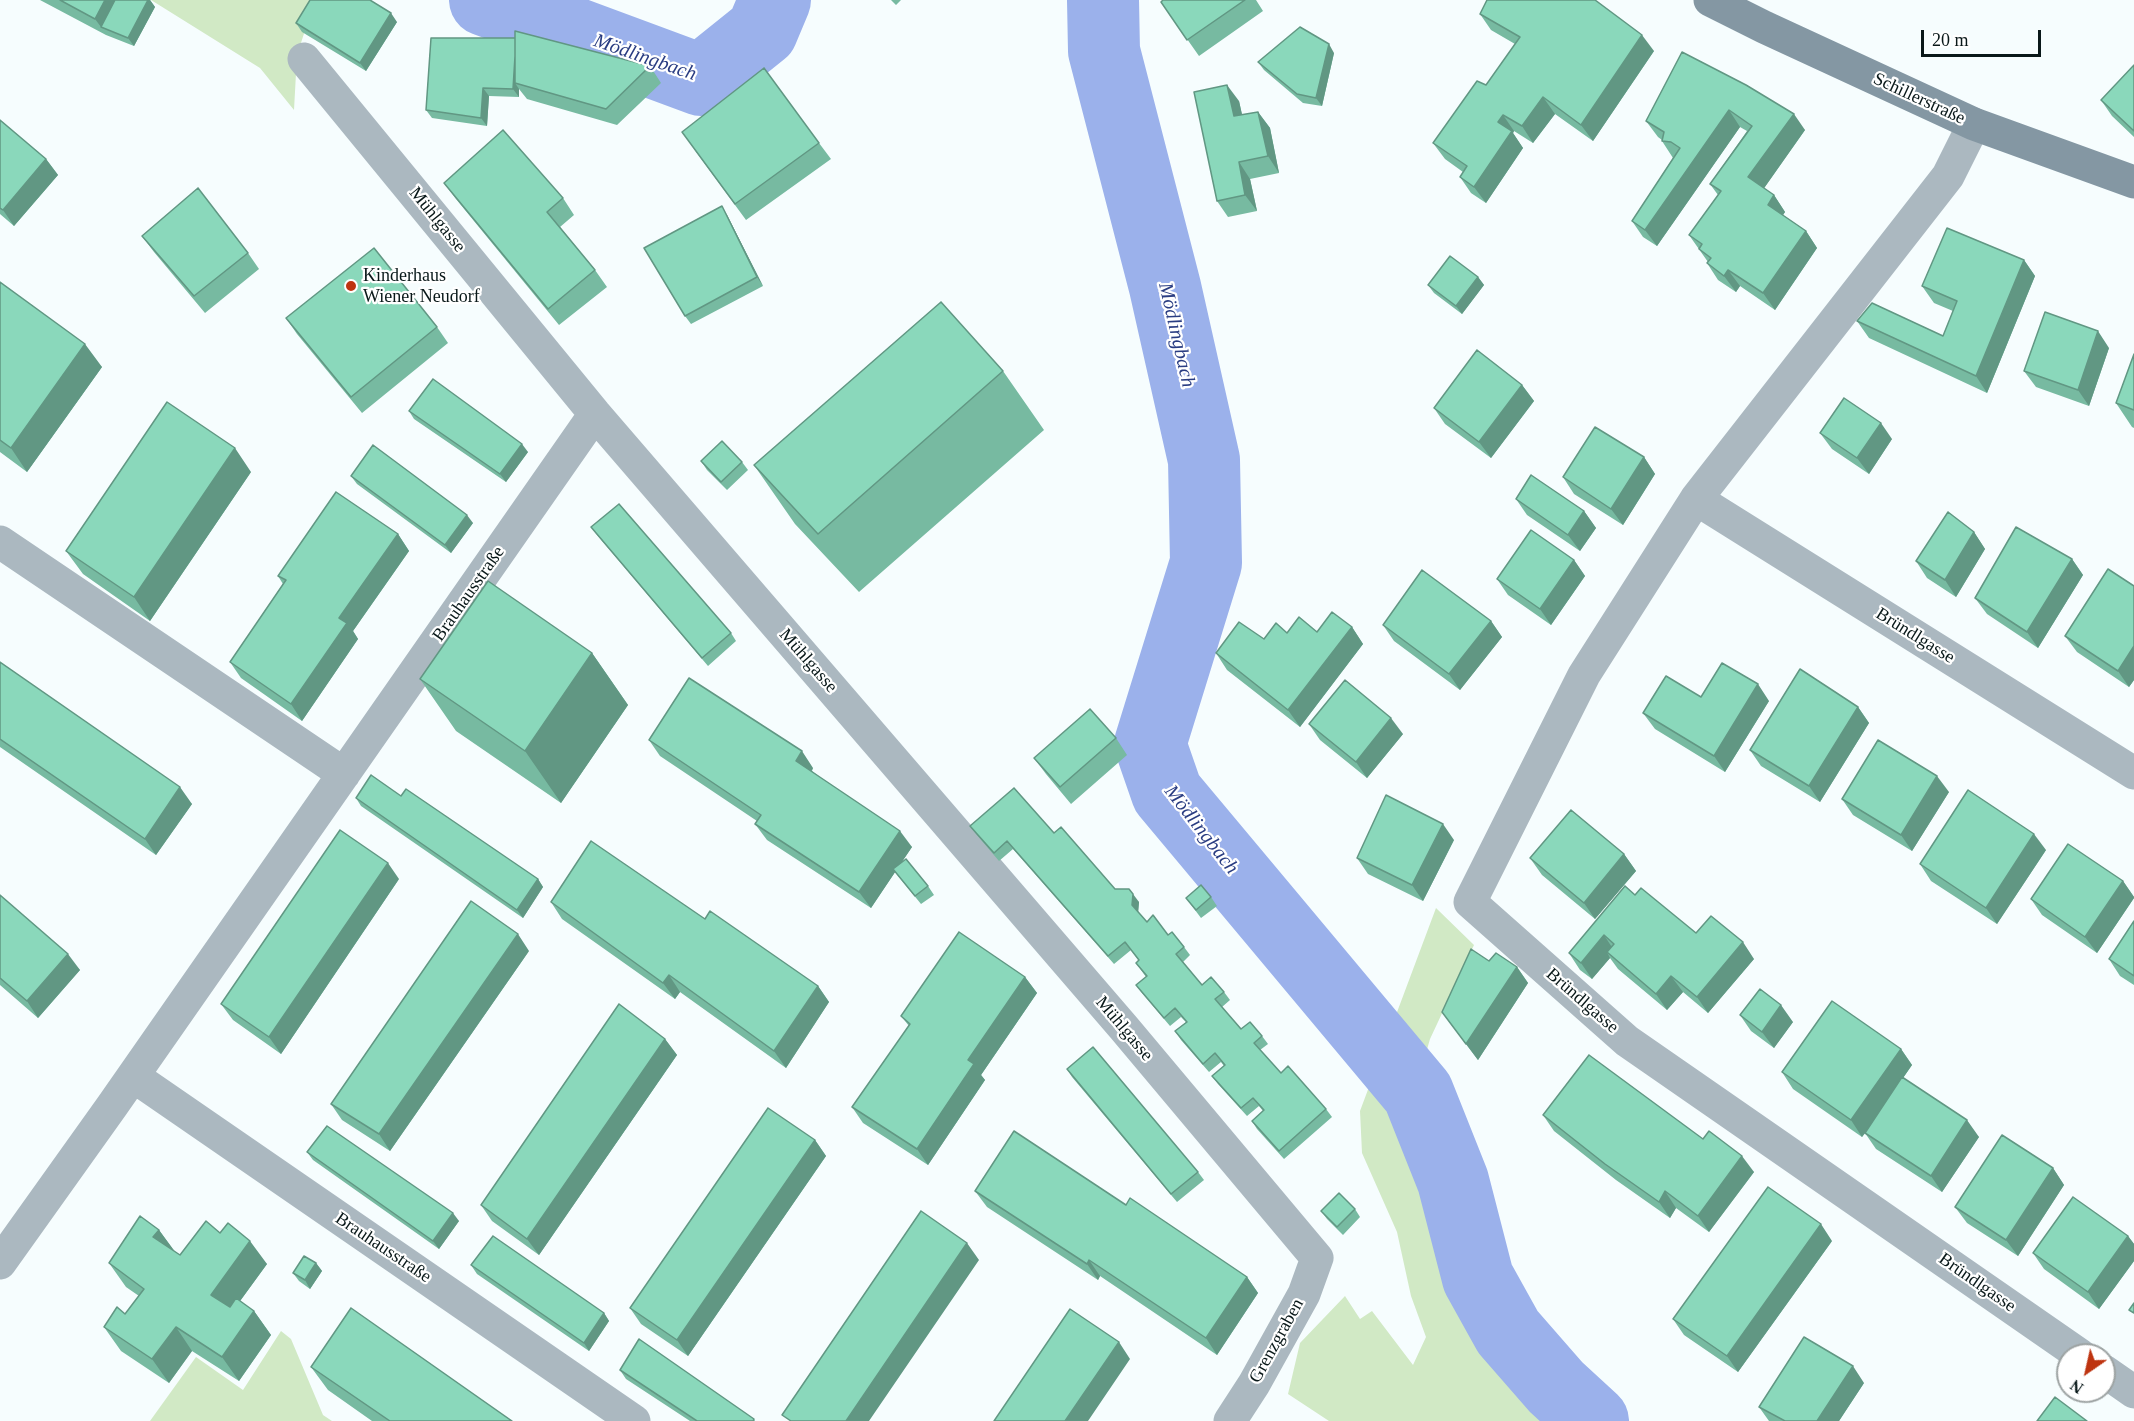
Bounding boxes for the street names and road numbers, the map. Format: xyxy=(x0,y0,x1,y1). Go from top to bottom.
street label: Schillerstraße xyxy=(1870,68,1968,130)
street label: Mühlgasse xyxy=(404,183,470,257)
street label: Brauhausstraße xyxy=(428,542,510,646)
street label: Bründlgasse xyxy=(1872,603,1958,669)
street label: Mühlgasse xyxy=(774,624,842,698)
street label: Bründlgasse xyxy=(1541,964,1623,1038)
street label: Mühlgasse xyxy=(1091,992,1157,1066)
street label: Brauhausstraße xyxy=(331,1208,435,1288)
street label: Bründlgasse xyxy=(1934,1249,2020,1317)
street label: Grenzgraben xyxy=(1245,1295,1309,1387)

